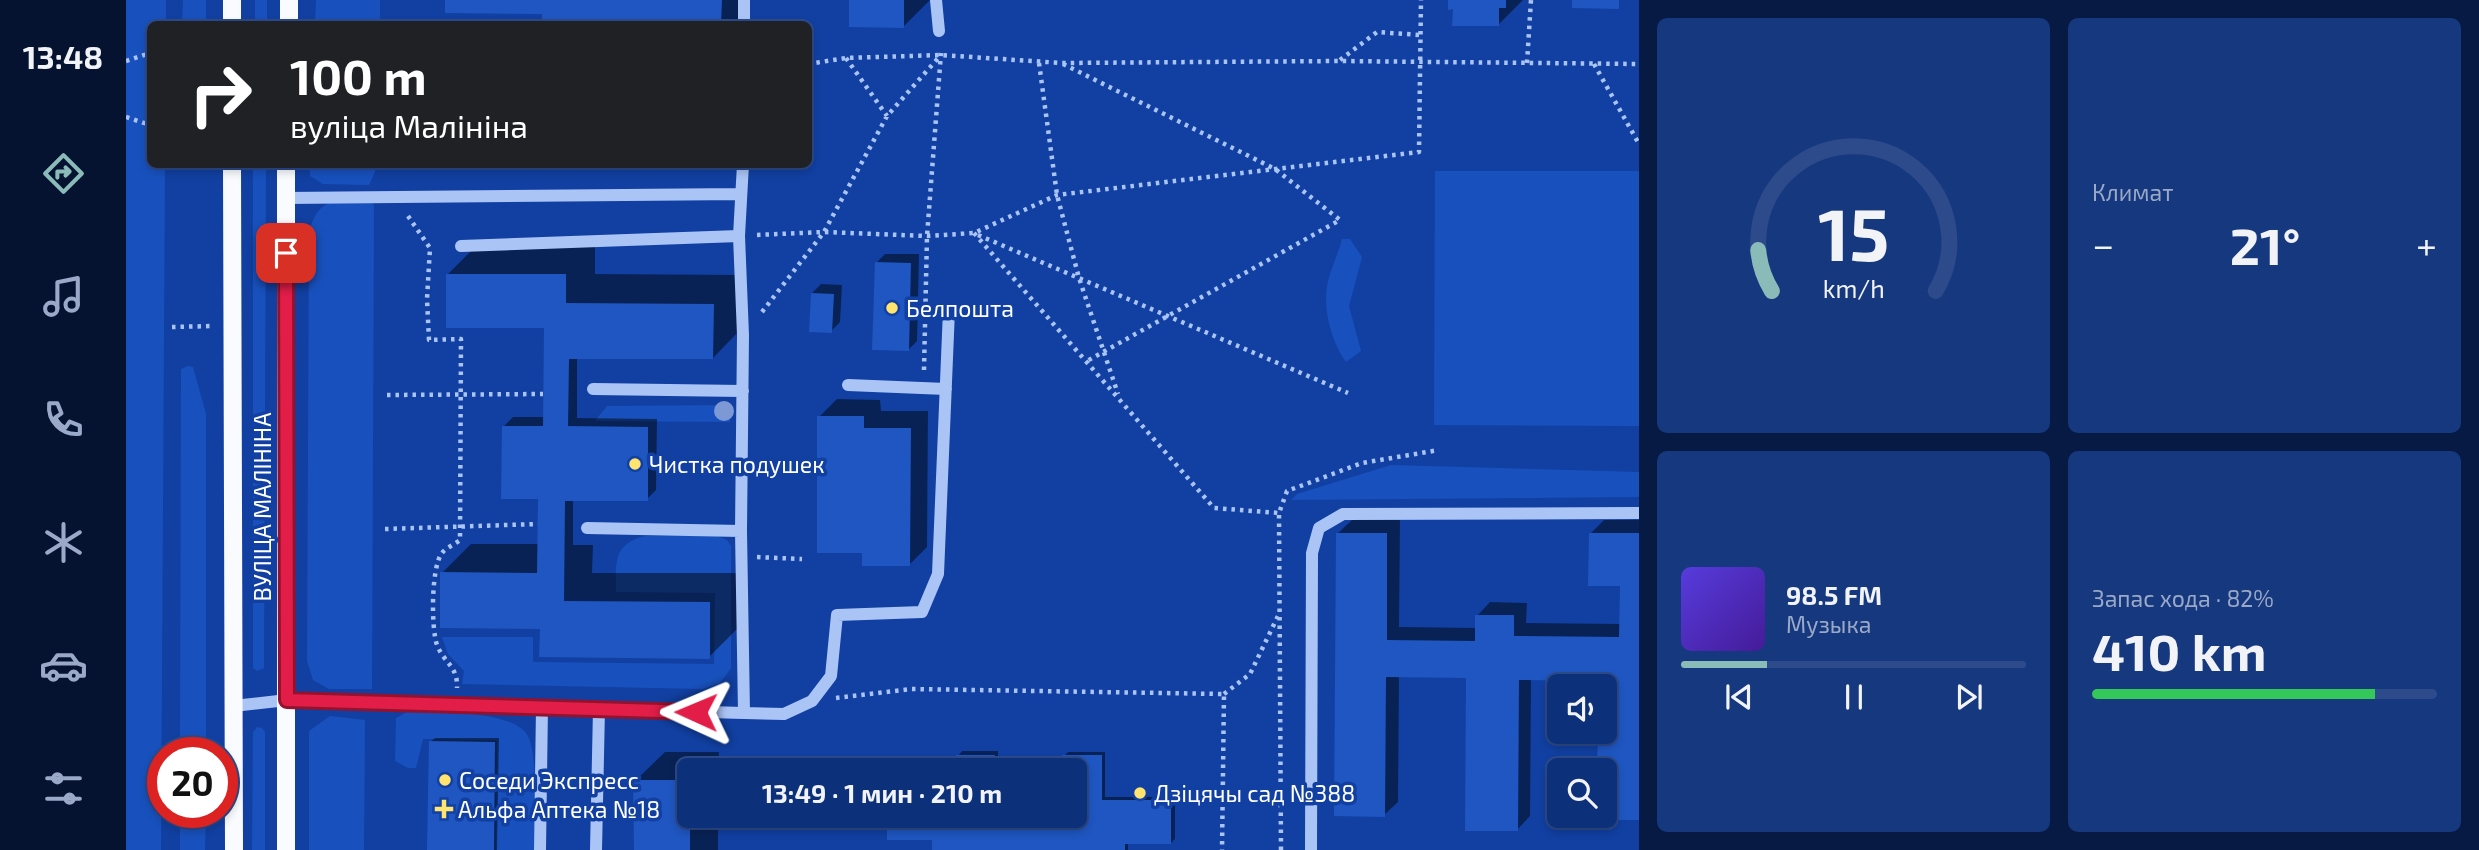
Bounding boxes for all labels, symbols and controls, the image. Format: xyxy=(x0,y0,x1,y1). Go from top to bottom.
text: 13:48 xyxy=(23,37,103,75)
text: 100 m xyxy=(290,46,427,105)
icon: right xyxy=(175,49,266,140)
text: вуліца Малініна xyxy=(290,106,528,144)
icon: directions xyxy=(39,149,88,198)
text: Климат xyxy=(2092,178,2173,206)
text: 15 xyxy=(1818,189,1889,277)
text: 21° xyxy=(2230,213,2300,275)
text: − xyxy=(2092,221,2114,267)
text: + xyxy=(2416,221,2437,267)
pin xyxy=(256,223,316,283)
icon: arrive xyxy=(267,234,305,272)
icon: music xyxy=(39,272,88,321)
text: km/h xyxy=(1822,273,1885,303)
place label: Белпошта xyxy=(906,294,1014,322)
marker: Белпошта xyxy=(884,300,900,316)
icon: phone xyxy=(39,395,88,444)
street label: ВУЛІЦА МАЛІНІНА xyxy=(248,412,276,602)
place label: Чистка подушек xyxy=(649,450,824,479)
marker: Чистка подушек xyxy=(627,456,643,472)
icon: climate xyxy=(39,518,88,567)
text: 98.5 FM xyxy=(1786,579,1882,610)
text: Запас хода · 82% xyxy=(2092,584,2274,612)
text: Музыка xyxy=(1786,610,1871,638)
text: 410 km xyxy=(2092,619,2267,681)
icon: car xyxy=(39,641,88,690)
map controls xyxy=(1547,674,1617,828)
button: sound xyxy=(1547,674,1617,744)
position arrow xyxy=(659,675,733,749)
icon: previous xyxy=(1720,678,1758,716)
icon: pause xyxy=(1835,678,1873,716)
icon: next xyxy=(1950,678,1988,716)
speed limit sign: 20 xyxy=(147,737,238,828)
button: search xyxy=(1547,758,1617,828)
icon: filters xyxy=(39,764,88,813)
place label: Соседи Экспресс xyxy=(459,766,639,794)
marker: Соседи Экспресс xyxy=(437,772,453,788)
text: 13:49 · 1 мин · 210 m xyxy=(762,777,1002,808)
place label: Дзіцячы сад №388 xyxy=(1154,779,1355,807)
marker: Дзіцячы сад №388 xyxy=(1132,785,1148,801)
place label: Альфа Аптека №18 xyxy=(458,795,660,823)
marker: Альфа Аптека №18 xyxy=(436,801,452,817)

